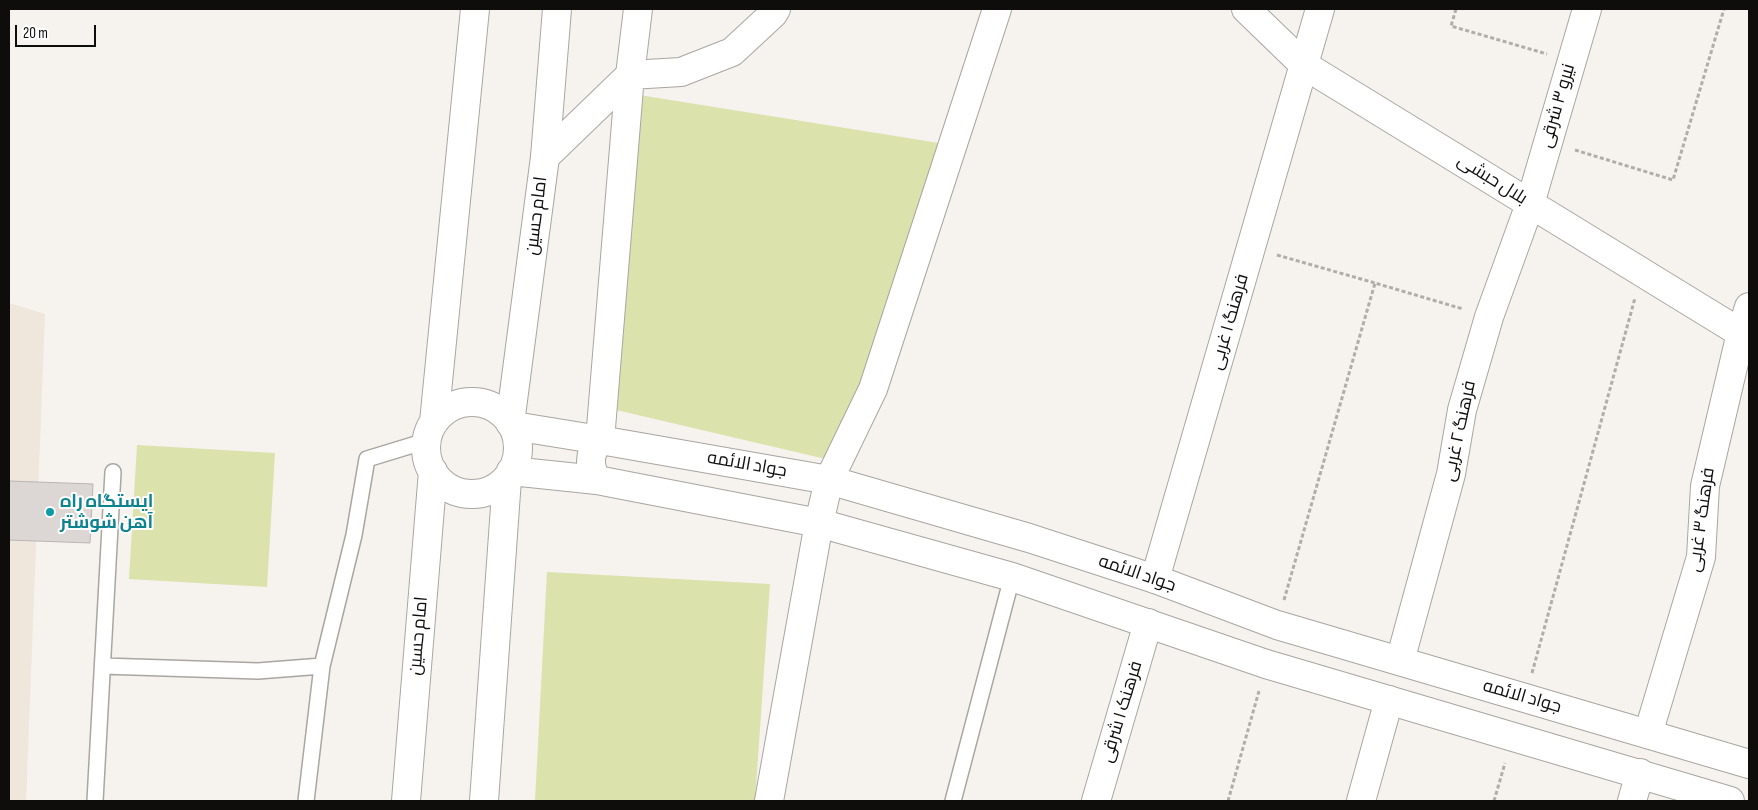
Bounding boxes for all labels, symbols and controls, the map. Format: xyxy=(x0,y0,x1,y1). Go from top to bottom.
scale bar xyxy=(18,15,99,47)
text: 20 m xyxy=(23,24,48,43)
street label: نیرو ۳ شرقی xyxy=(1536,61,1580,151)
street label: بلال حبشی xyxy=(1453,150,1531,210)
street label: امام حسین xyxy=(521,175,553,257)
street label: فرهنگ ۱ غربی xyxy=(1206,272,1254,372)
street label: فرهنگ ۲ غربی xyxy=(1439,379,1481,483)
street label: جواد الائمه xyxy=(705,447,789,483)
street label: فرهنگ ۳ غربی xyxy=(1684,466,1720,574)
place label: ایستگاه راه آهن شوشتر xyxy=(60,491,153,534)
marker: ایستگاه راه آهن شوشتر xyxy=(44,506,56,518)
street label: جواد الائمه xyxy=(1095,551,1179,597)
street label: امام حسین xyxy=(405,596,433,676)
street label: فرهنک ۱ شرقی xyxy=(1096,659,1148,765)
street label: جواد الائمه xyxy=(1480,676,1564,718)

